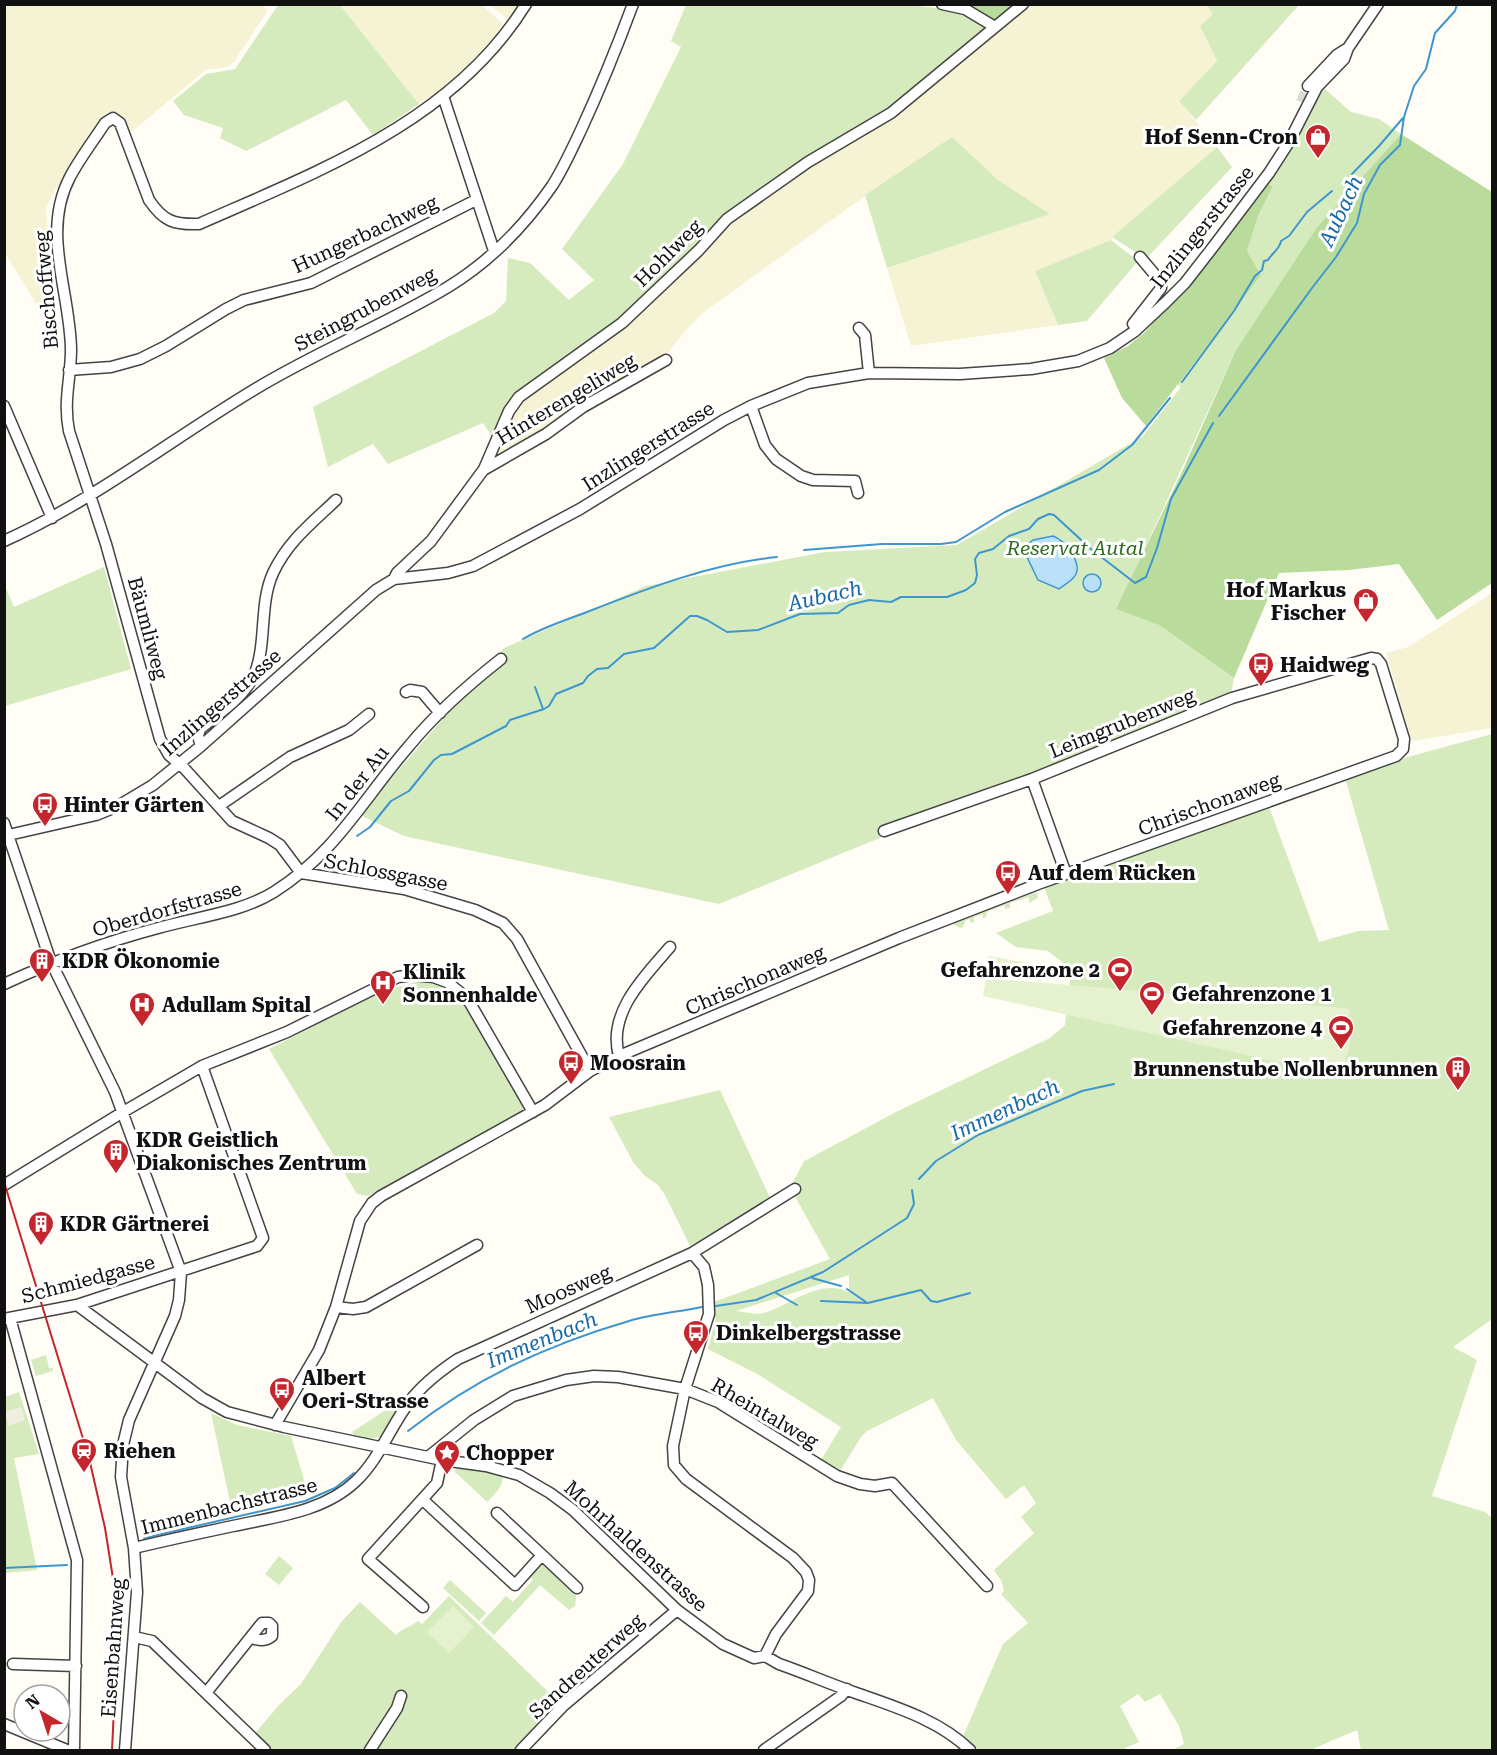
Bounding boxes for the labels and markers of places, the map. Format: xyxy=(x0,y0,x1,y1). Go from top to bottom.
shop icon: Hof Senn-Cron xyxy=(1303,122,1333,160)
place label: Hof Senn-Cron xyxy=(1145,125,1299,149)
place label: Hof Markus Fischer xyxy=(1226,578,1346,625)
shop icon: Hof Markus Fischer xyxy=(1351,586,1381,624)
bus stop icon: Haidweg xyxy=(1246,650,1276,688)
place label: Haidweg xyxy=(1280,653,1370,677)
bus stop icon: Hinter Gärten xyxy=(30,790,60,828)
place label: Hinter Gärten xyxy=(64,793,205,817)
bus stop icon: Auf dem Rücken xyxy=(993,858,1023,896)
place label: Auf dem Rücken xyxy=(1028,861,1196,885)
building icon: KDR Ökonomie xyxy=(27,946,57,984)
place label: KDR Ökonomie xyxy=(62,948,220,973)
sports icon: Gefahrenzone 2 xyxy=(1105,955,1135,993)
place label: Gefahrenzone 2 xyxy=(941,958,1100,982)
place label: Klinik Sonnenhalde xyxy=(403,960,538,1007)
hospital icon: Klinik Sonnenhalde xyxy=(368,968,398,1006)
sports icon: Gefahrenzone 1 xyxy=(1137,979,1167,1017)
place label: Gefahrenzone 1 xyxy=(1172,982,1332,1006)
hospital icon: Adullam Spital xyxy=(127,990,157,1028)
place label: Adullam Spital xyxy=(162,993,312,1017)
sports icon: Gefahrenzone 4 xyxy=(1326,1013,1356,1051)
place label: Gefahrenzone 4 xyxy=(1163,1016,1323,1040)
bus stop icon: Moosrain xyxy=(556,1048,586,1086)
place label: Moosrain xyxy=(590,1051,686,1075)
building icon: Brunnenstube Nollenbrunnen xyxy=(1443,1054,1473,1092)
place label: Brunnenstube Nollenbrunnen xyxy=(1134,1057,1439,1081)
place label: KDR Geistlich Diakonisches Zentrum xyxy=(136,1128,367,1175)
building icon: KDR Geistlich Diakonisches Zentrum xyxy=(101,1137,131,1175)
building icon: KDR Gärtnerei xyxy=(26,1209,56,1247)
place label: KDR Gärtnerei xyxy=(60,1212,209,1236)
bus stop icon: Dinkelbergstrasse xyxy=(681,1318,711,1356)
place label: Dinkelbergstrasse xyxy=(716,1321,901,1345)
place label: Albert Oeri-Strasse xyxy=(302,1366,429,1413)
bus stop icon: Albert Oeri-Strasse xyxy=(267,1375,297,1413)
station icon: Riehen xyxy=(69,1436,99,1474)
place icon: Chopper xyxy=(432,1438,462,1476)
place label: Riehen xyxy=(104,1439,176,1463)
place label: Chopper xyxy=(466,1441,554,1465)

